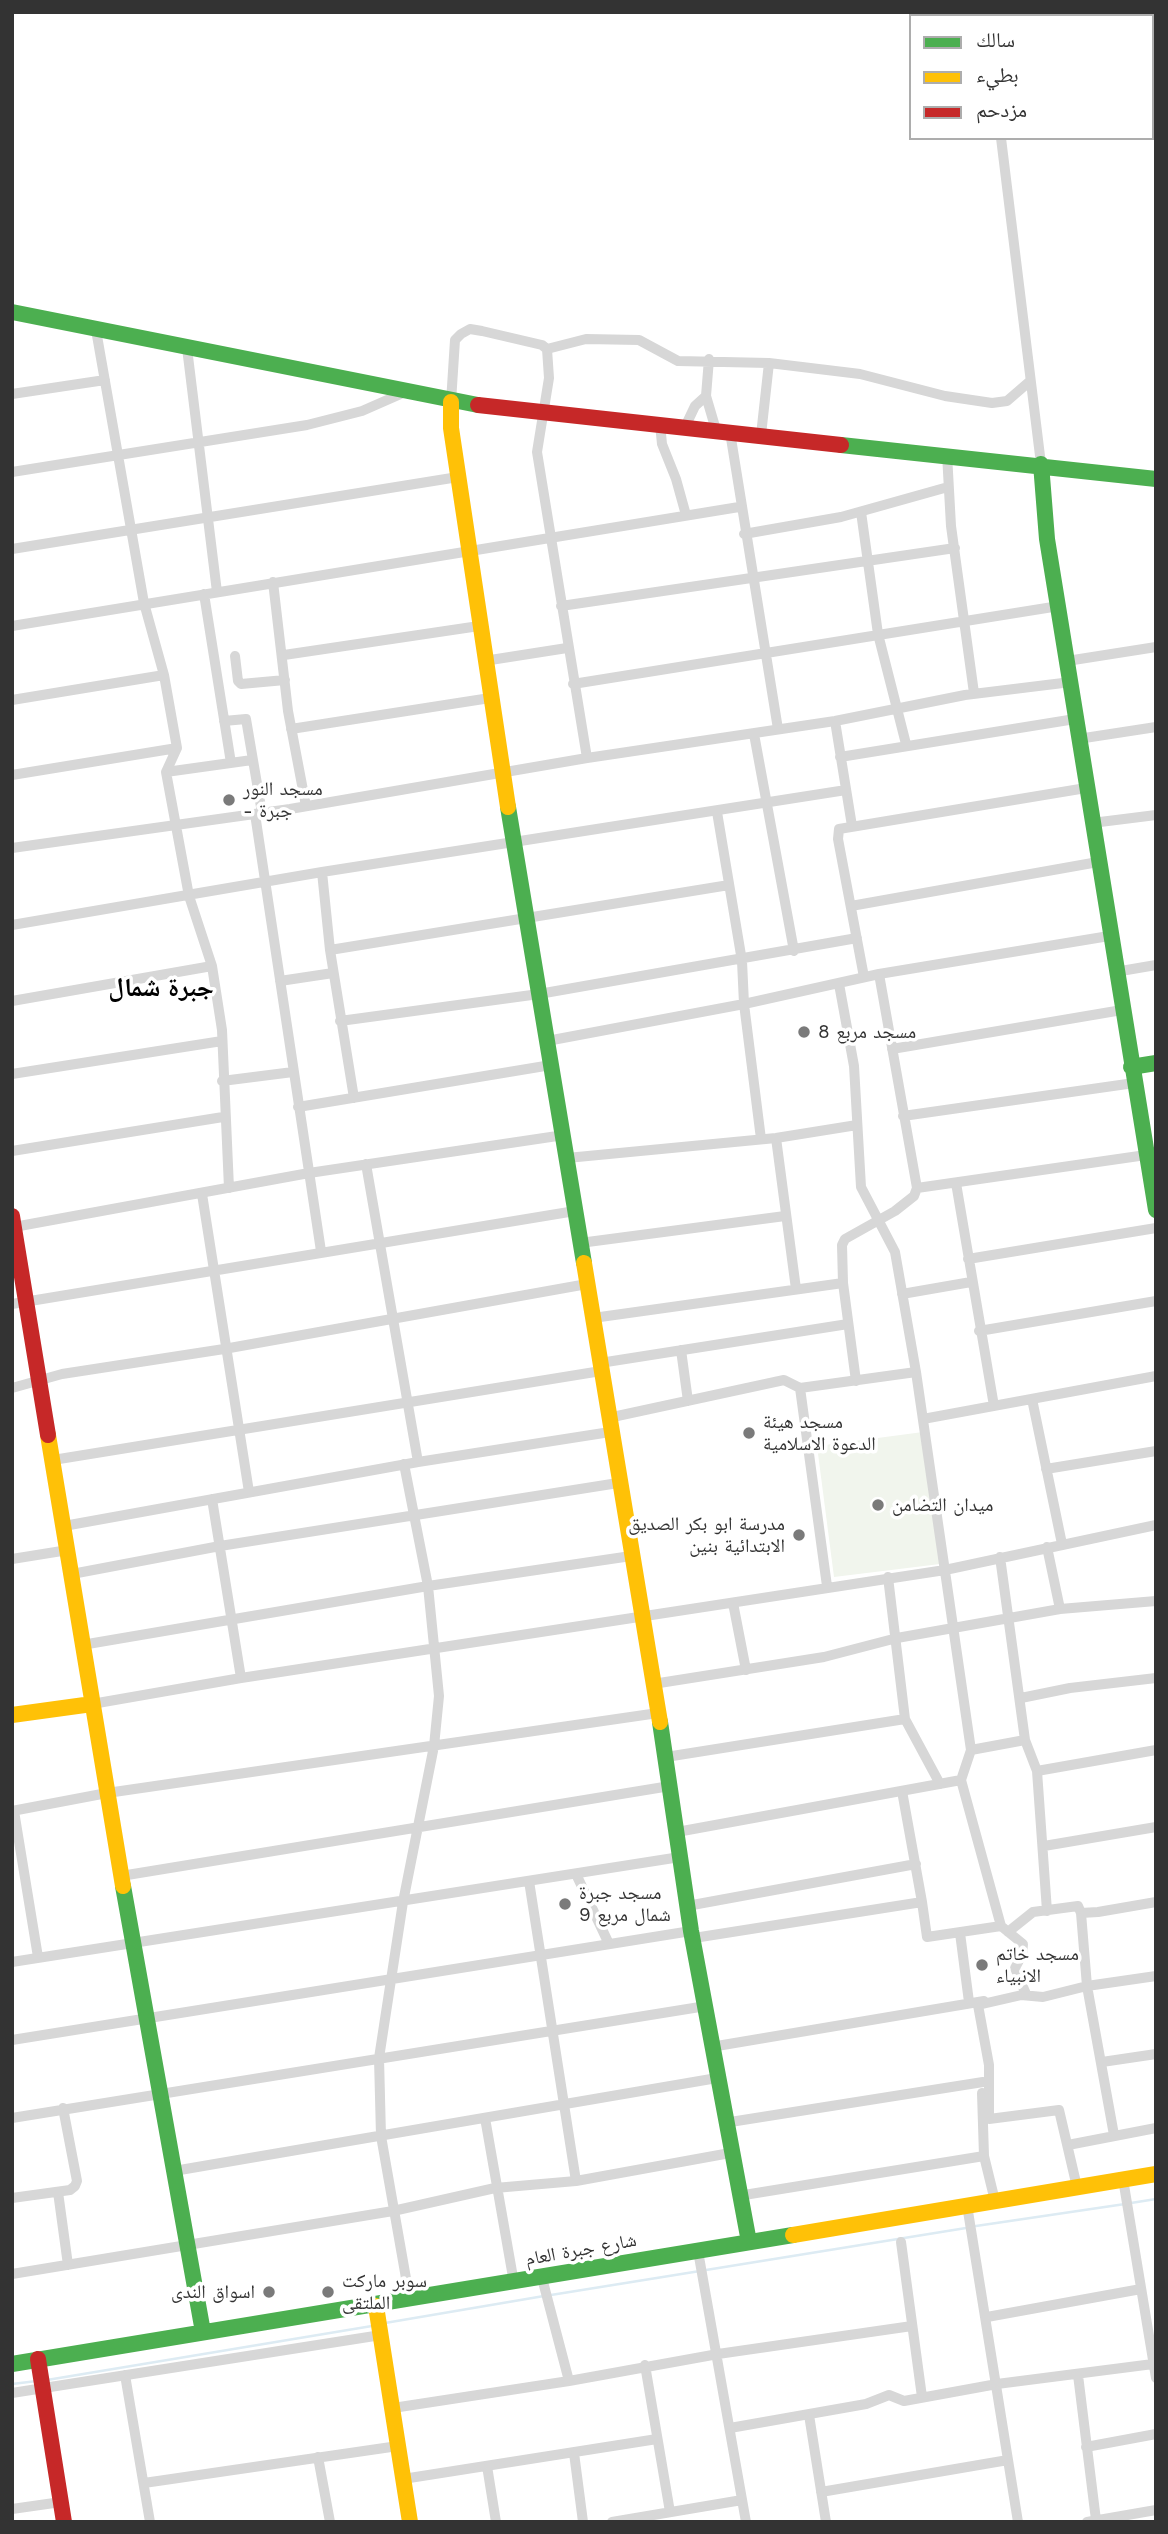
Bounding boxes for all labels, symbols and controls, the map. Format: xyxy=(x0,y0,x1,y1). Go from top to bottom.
legend xyxy=(909,14,1154,140)
text: سالك xyxy=(976,27,1015,52)
text: بطيء xyxy=(976,62,1019,87)
text: مزدحم xyxy=(976,97,1027,122)
place label: مسجد النور - جبرة xyxy=(243,778,323,822)
marker: مسجد النور - جبرة xyxy=(221,792,237,808)
district label: جبرة شمال xyxy=(108,972,214,1004)
place label: مسجد مربع 8 xyxy=(818,1021,916,1043)
marker: مسجد مربع 8 xyxy=(796,1024,812,1040)
place label: مسجد هيئة الدعوة الاسلامية xyxy=(763,1411,876,1455)
marker: مسجد هيئة الدعوة الاسلامية xyxy=(741,1425,757,1441)
place label: ميدان التضامن xyxy=(892,1494,993,1516)
marker: ميدان التضامن xyxy=(870,1497,886,1513)
place label: مدرسة ابو بكر الصديق الابتدائية بنين xyxy=(628,1513,785,1557)
marker: مدرسة ابو بكر الصديق الابتدائية بنين xyxy=(791,1527,807,1543)
place label: مسجد جبرة شمال مربع 9 xyxy=(579,1882,671,1926)
marker: مسجد جبرة شمال مربع 9 xyxy=(557,1896,573,1912)
place label: مسجد خاتم الانبياء xyxy=(996,1943,1079,1987)
marker: مسجد خاتم الانبياء xyxy=(974,1957,990,1973)
street label: شارع جبرة العام xyxy=(524,2229,638,2271)
place label: سوبر ماركت الملتقى xyxy=(342,2270,427,2314)
place label: اسواق الندى xyxy=(171,2281,255,2303)
marker: اسواق الندى xyxy=(261,2284,277,2300)
marker: سوبر ماركت الملتقى xyxy=(320,2284,336,2300)

